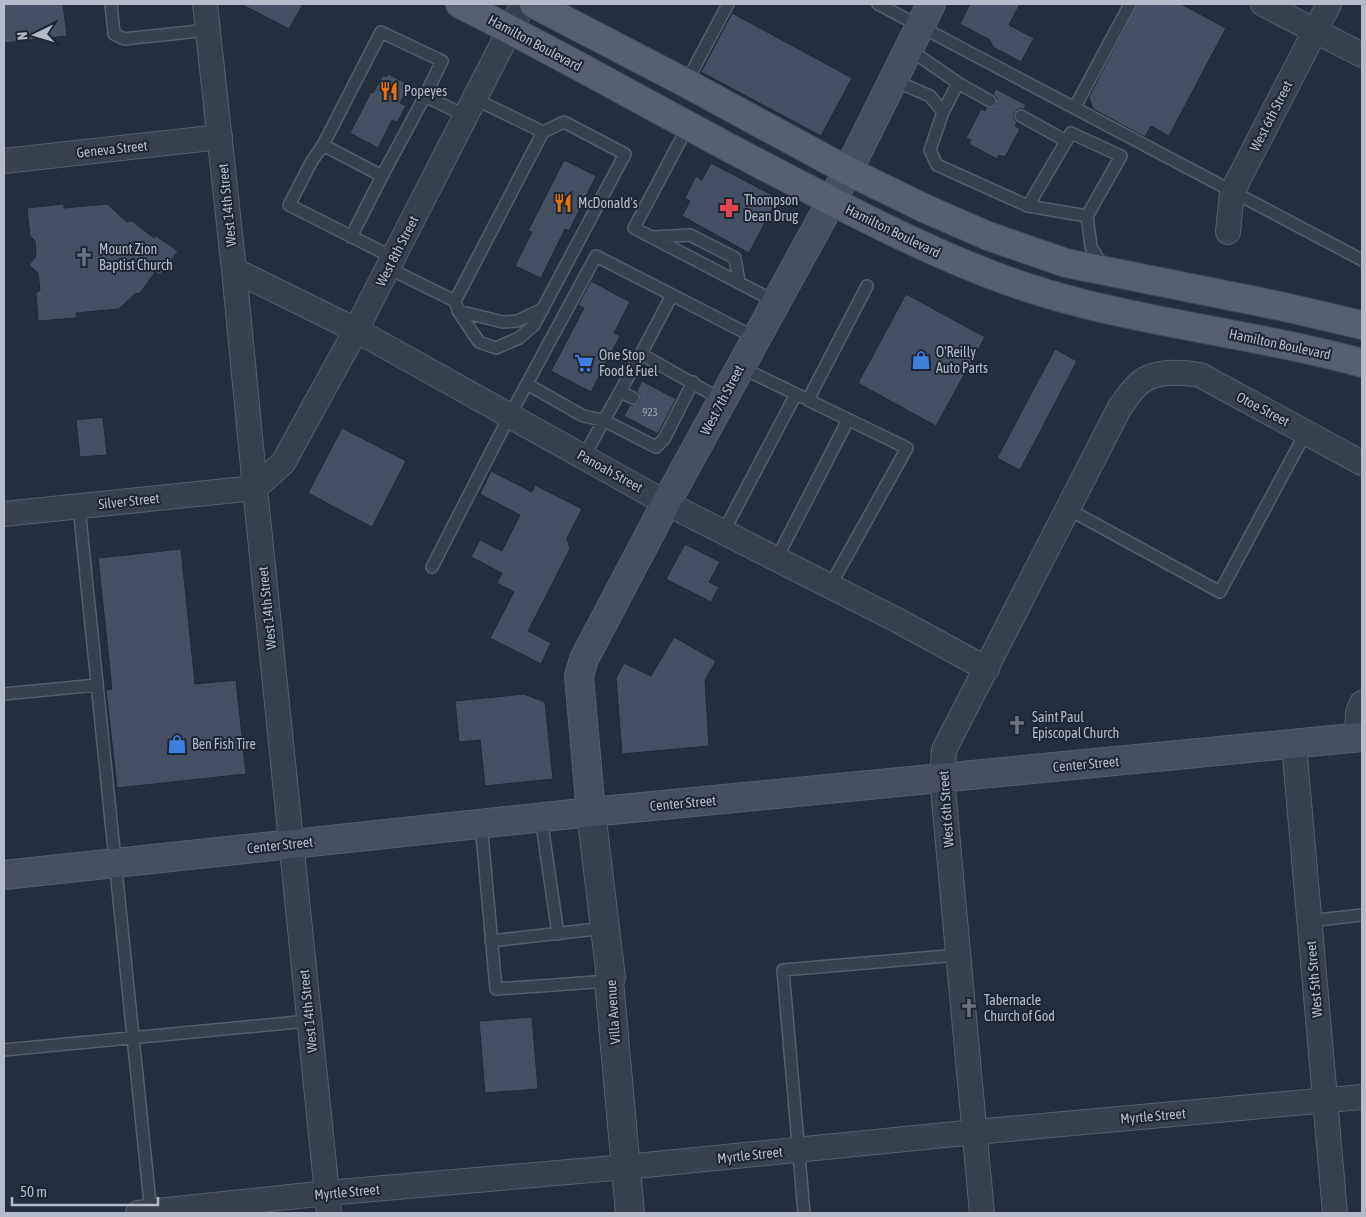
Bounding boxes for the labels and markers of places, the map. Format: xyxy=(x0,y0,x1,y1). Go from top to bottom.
restaurant icon: Popeyes xyxy=(378,80,400,102)
place label: Popeyes xyxy=(404,83,447,99)
restaurant icon: McDonald's xyxy=(552,192,574,214)
place label: Thompson Dean Drug xyxy=(744,192,798,224)
place label: McDonald's xyxy=(578,195,638,211)
pharmacy icon: Thompson Dean Drug xyxy=(718,197,740,219)
place label: Mount Zion Baptist Church xyxy=(99,241,173,273)
church icon: Mount Zion Baptist Church xyxy=(73,246,95,268)
place label: O'Reilly Auto Parts xyxy=(936,344,988,376)
place label: One Stop Food & Fuel xyxy=(599,347,658,379)
shop icon: O'Reilly Auto Parts xyxy=(910,349,932,371)
supermarket icon: One Stop Food & Fuel xyxy=(573,352,595,374)
place label: Saint Paul Episcopal Church xyxy=(1032,709,1119,741)
church icon: Saint Paul Episcopal Church xyxy=(1006,714,1028,736)
shop icon: Ben Fish Tire xyxy=(166,733,188,755)
place label: Ben Fish Tire xyxy=(192,736,256,752)
place label: Tabernacle Church of God xyxy=(984,992,1055,1024)
church icon: Tabernacle Church of God xyxy=(958,997,980,1019)

